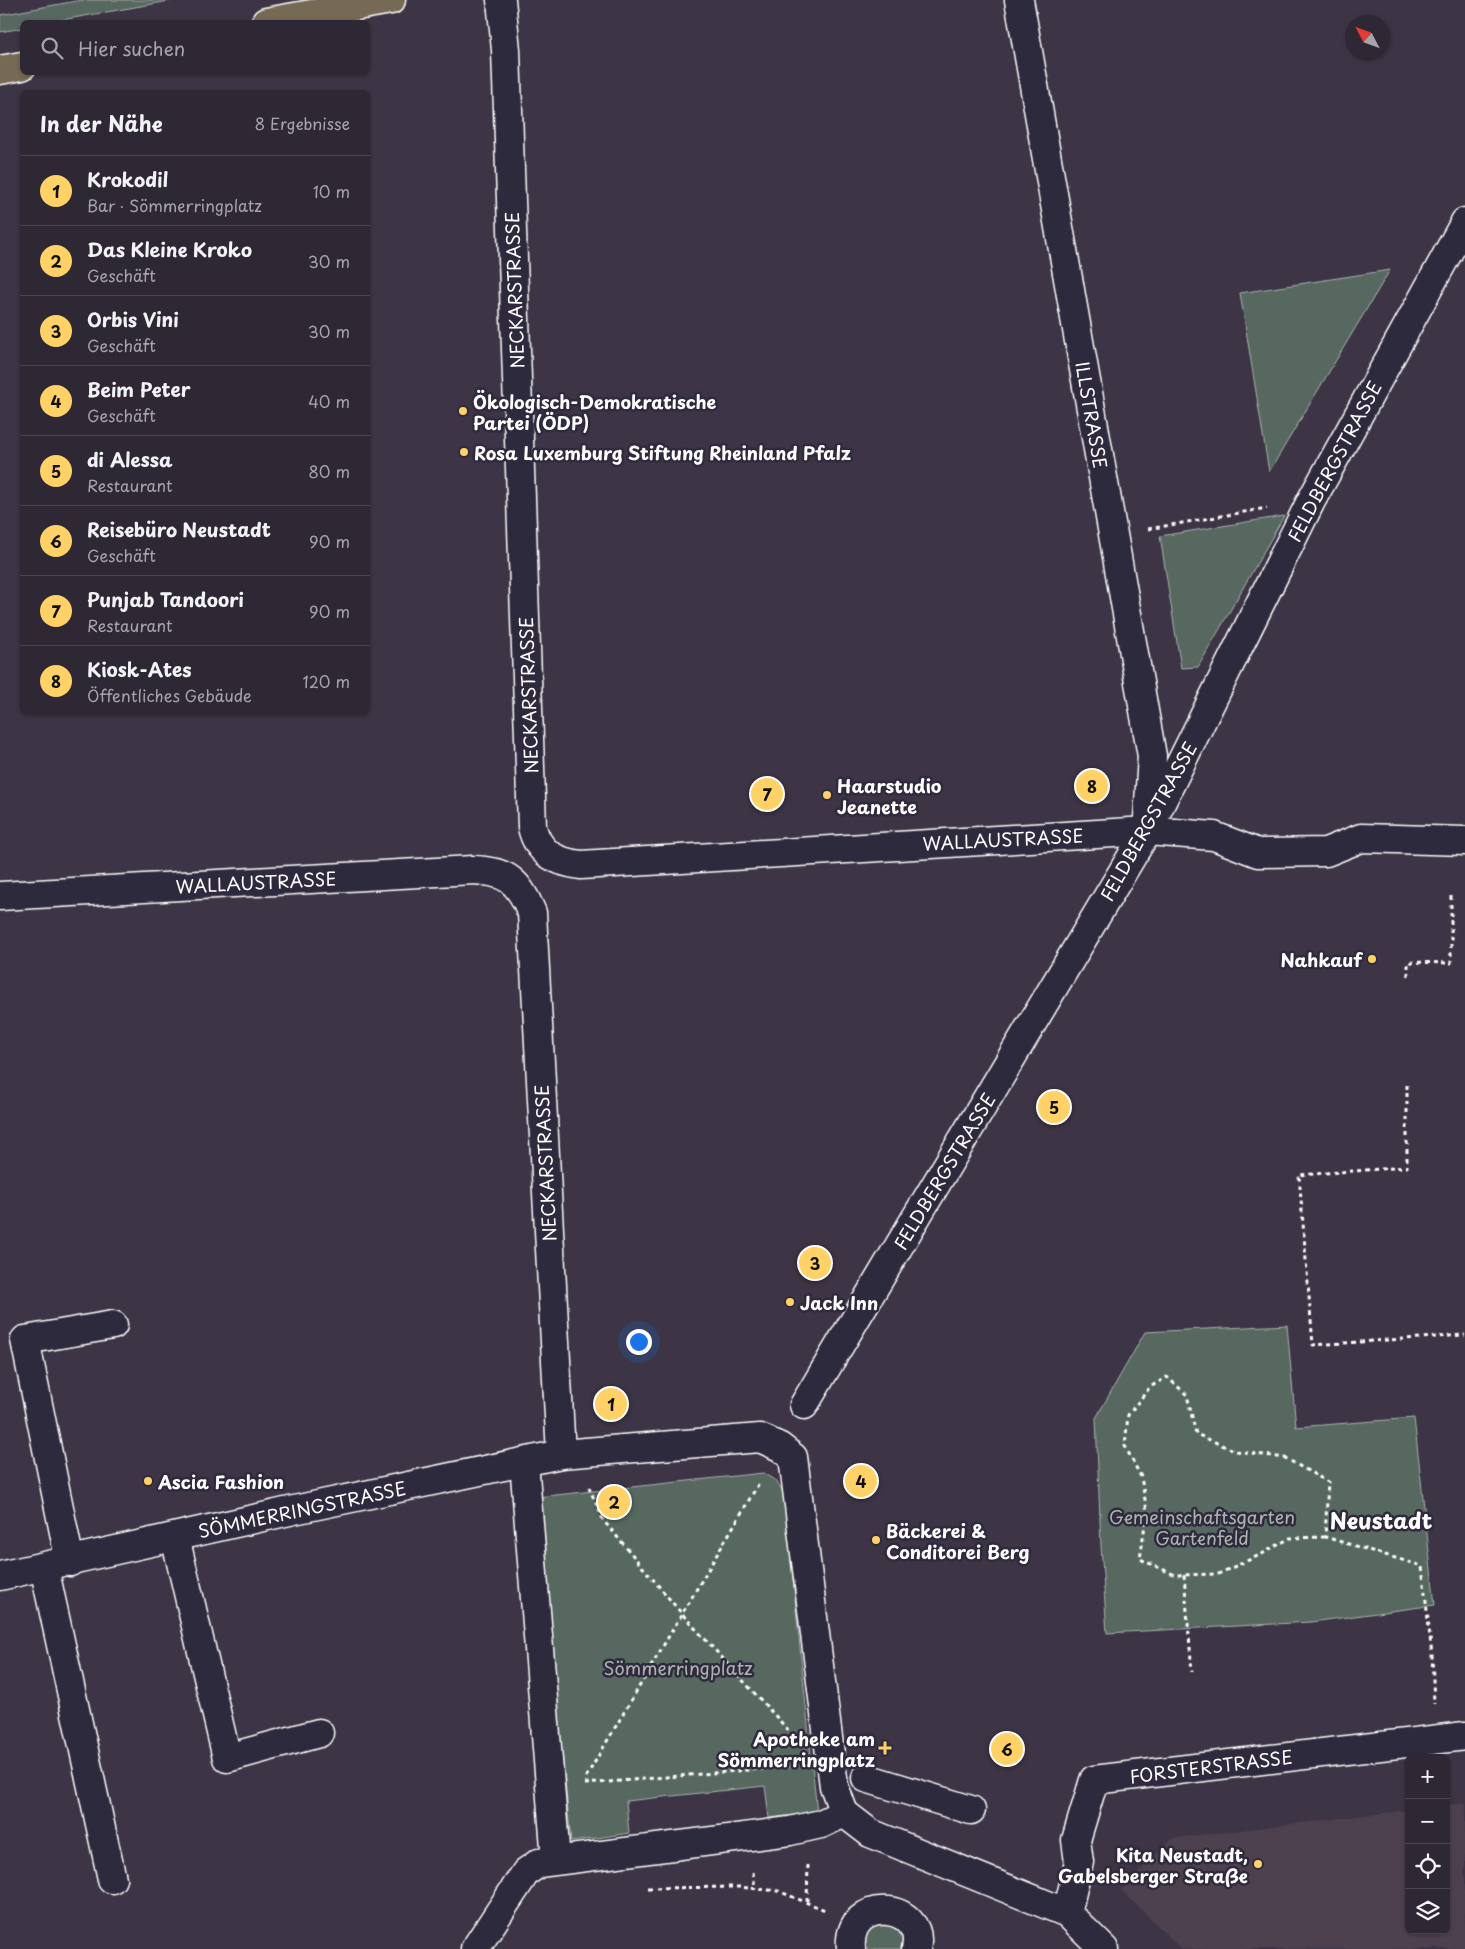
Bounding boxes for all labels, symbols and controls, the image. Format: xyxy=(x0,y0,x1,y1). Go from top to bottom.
north arrow xyxy=(1345,15,1390,60)
search box xyxy=(20,20,370,75)
icon: search xyxy=(38,34,66,62)
text: Hier suchen xyxy=(78,34,185,62)
text: In der Nähe xyxy=(40,107,162,139)
text: 8 Ergebnisse xyxy=(254,111,350,135)
text: Krokodil xyxy=(87,165,168,193)
text: 1 xyxy=(52,179,60,203)
text: 10 m xyxy=(313,179,350,203)
text: Bar · Sömmerringplatz xyxy=(87,193,262,217)
street label: NECKARSTRASSE xyxy=(498,211,530,369)
text: Das Kleine Kroko xyxy=(87,235,252,263)
text: 2 xyxy=(50,249,62,273)
text: 30 m xyxy=(308,249,350,273)
text: Geschäft xyxy=(87,263,156,287)
text: Orbis Vini xyxy=(87,305,179,333)
text: 3 xyxy=(51,319,61,343)
text: 30 m xyxy=(308,319,350,343)
text: Geschäft xyxy=(87,333,156,357)
street label: ILLSTRASSE xyxy=(1069,359,1115,471)
text: Beim Peter xyxy=(87,375,191,403)
street label: FELDBERGSTRASSE xyxy=(1280,376,1388,546)
place label: Ökologisch-Demokratische Partei (ÖDP) xyxy=(473,388,717,436)
text: 4 xyxy=(51,389,61,413)
text: 40 m xyxy=(308,389,350,413)
text: Geschäft xyxy=(87,403,156,427)
marker: Ökologisch-Demokratische Partei (ÖDP) xyxy=(457,405,469,417)
place label: Rosa Luxemburg Stiftung Rheinland Pfalz xyxy=(474,439,851,466)
text: di Alessa xyxy=(87,445,172,473)
marker: Rosa Luxemburg Stiftung Rheinland Pfalz xyxy=(458,446,470,458)
text: 5 xyxy=(51,459,61,483)
text: 80 m xyxy=(308,459,350,483)
text: Restaurant xyxy=(87,473,173,497)
text: Reisebüro Neustadt xyxy=(87,515,271,543)
text: 6 xyxy=(50,529,62,553)
text: 90 m xyxy=(309,529,350,553)
text: Geschäft xyxy=(87,543,156,567)
text: Punjab Tandoori xyxy=(87,585,244,613)
text: 7 xyxy=(51,599,61,623)
text: 90 m xyxy=(309,599,350,623)
text: Restaurant xyxy=(87,613,173,637)
street label: NECKARSTRASSE xyxy=(512,616,544,774)
text: Kiosk-Ates xyxy=(87,655,192,683)
text: 8 xyxy=(51,669,61,693)
text: 120 m xyxy=(303,669,350,693)
text: Öffentliches Gebäude xyxy=(87,683,252,707)
street label: FELDBERGSTRASSE xyxy=(1093,736,1203,906)
pin: 8 xyxy=(1076,767,1108,805)
place label: Haarstudio Jeanette xyxy=(837,772,942,820)
pin: 7 xyxy=(751,775,783,813)
marker: Haarstudio Jeanette xyxy=(821,789,833,801)
street label: WALLAUSTRASSE xyxy=(922,821,1084,857)
street label: WALLAUSTRASSE xyxy=(175,864,337,900)
place label: Nahkauf xyxy=(1280,946,1363,973)
marker: Nahkauf xyxy=(1366,953,1378,965)
street label: NECKARSTRASSE xyxy=(527,1084,563,1242)
street label: FELDBERGSTRASSE xyxy=(886,1087,1002,1255)
pin: 5 xyxy=(1038,1088,1070,1126)
pin: 3 xyxy=(799,1244,831,1282)
place label: Jack Inn xyxy=(800,1289,878,1316)
marker: Jack Inn xyxy=(784,1296,796,1308)
your location xyxy=(626,1329,652,1355)
pin: 1 xyxy=(595,1385,627,1423)
pin: 4 xyxy=(845,1462,877,1500)
place label: Ascia Fashion xyxy=(157,1468,284,1495)
street label: SÖMMERRINGSTRASSE xyxy=(196,1474,408,1544)
marker: Ascia Fashion xyxy=(142,1475,154,1487)
pin: 2 xyxy=(598,1483,630,1521)
park label: Gemeinschaftsgarten Gartenfeld xyxy=(1109,1503,1295,1551)
district label: Neustadt xyxy=(1330,1503,1433,1536)
place label: Bäckerei & Conditorei Berg xyxy=(886,1517,1030,1565)
marker: Bäckerei & Conditorei Berg xyxy=(870,1534,882,1546)
park label: Sömmerringplatz xyxy=(603,1654,753,1681)
place label: Apotheke am Sömmerringplatz xyxy=(718,1725,875,1773)
pin: 6 xyxy=(991,1730,1023,1768)
marker: Apotheke am Sömmerringplatz xyxy=(879,1742,891,1754)
street label: FORSTERSTRASSE xyxy=(1128,1743,1294,1789)
map controls xyxy=(1405,1754,1450,1934)
button: + xyxy=(1405,1754,1450,1799)
button: − xyxy=(1405,1799,1450,1844)
place label: Kita Neustadt, Gabelsberger Straße xyxy=(1058,1841,1248,1889)
button: locate xyxy=(1405,1844,1450,1889)
marker: Kita Neustadt, Gabelsberger Straße xyxy=(1252,1858,1264,1870)
button: layers xyxy=(1405,1889,1450,1934)

